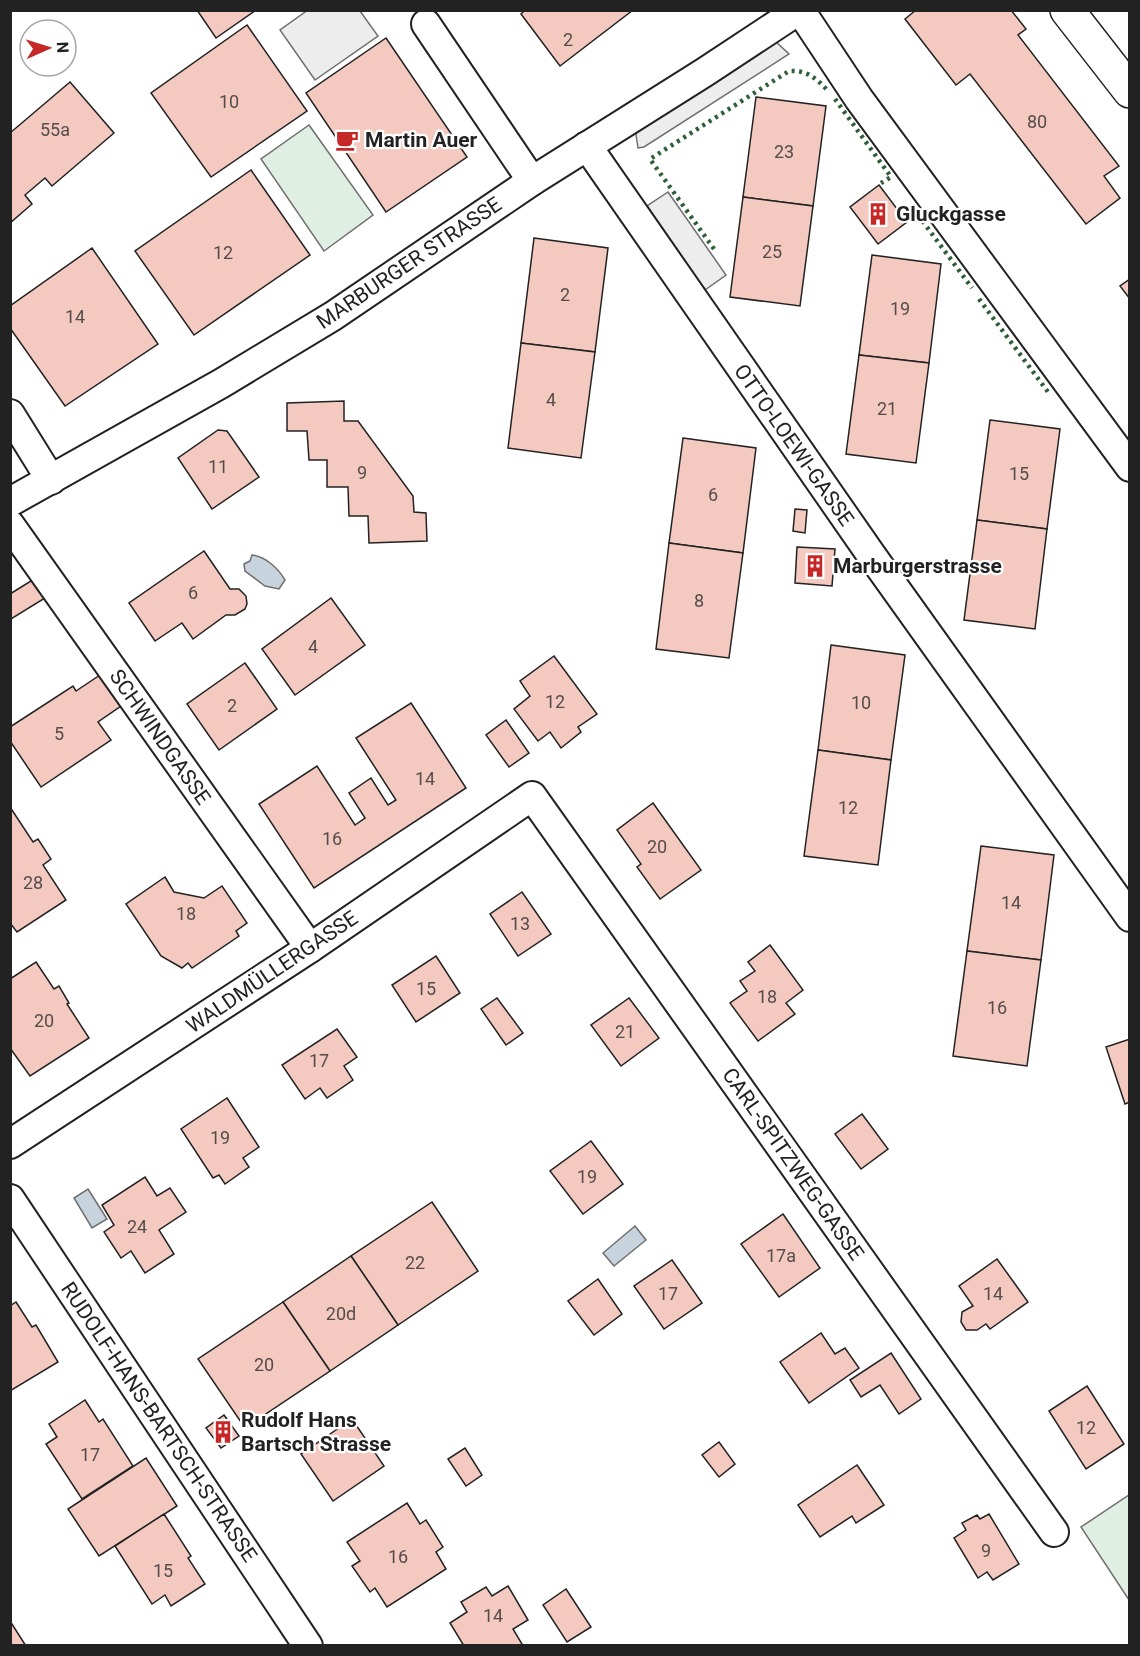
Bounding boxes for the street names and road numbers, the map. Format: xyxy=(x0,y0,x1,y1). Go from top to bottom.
street label: MARBURGER STRASSE xyxy=(312,192,506,334)
street label: OTTO-LOEWI-GASSE xyxy=(729,360,859,530)
street label: SCHWINDGASSE xyxy=(105,665,215,809)
street label: WALDMÜLLERGASSE xyxy=(182,906,362,1038)
street label: CARL-SPITZWEG-GASSE xyxy=(717,1063,869,1265)
street label: RUDOLF-HANS-BARTSCH-STRASSE xyxy=(56,1278,262,1567)

